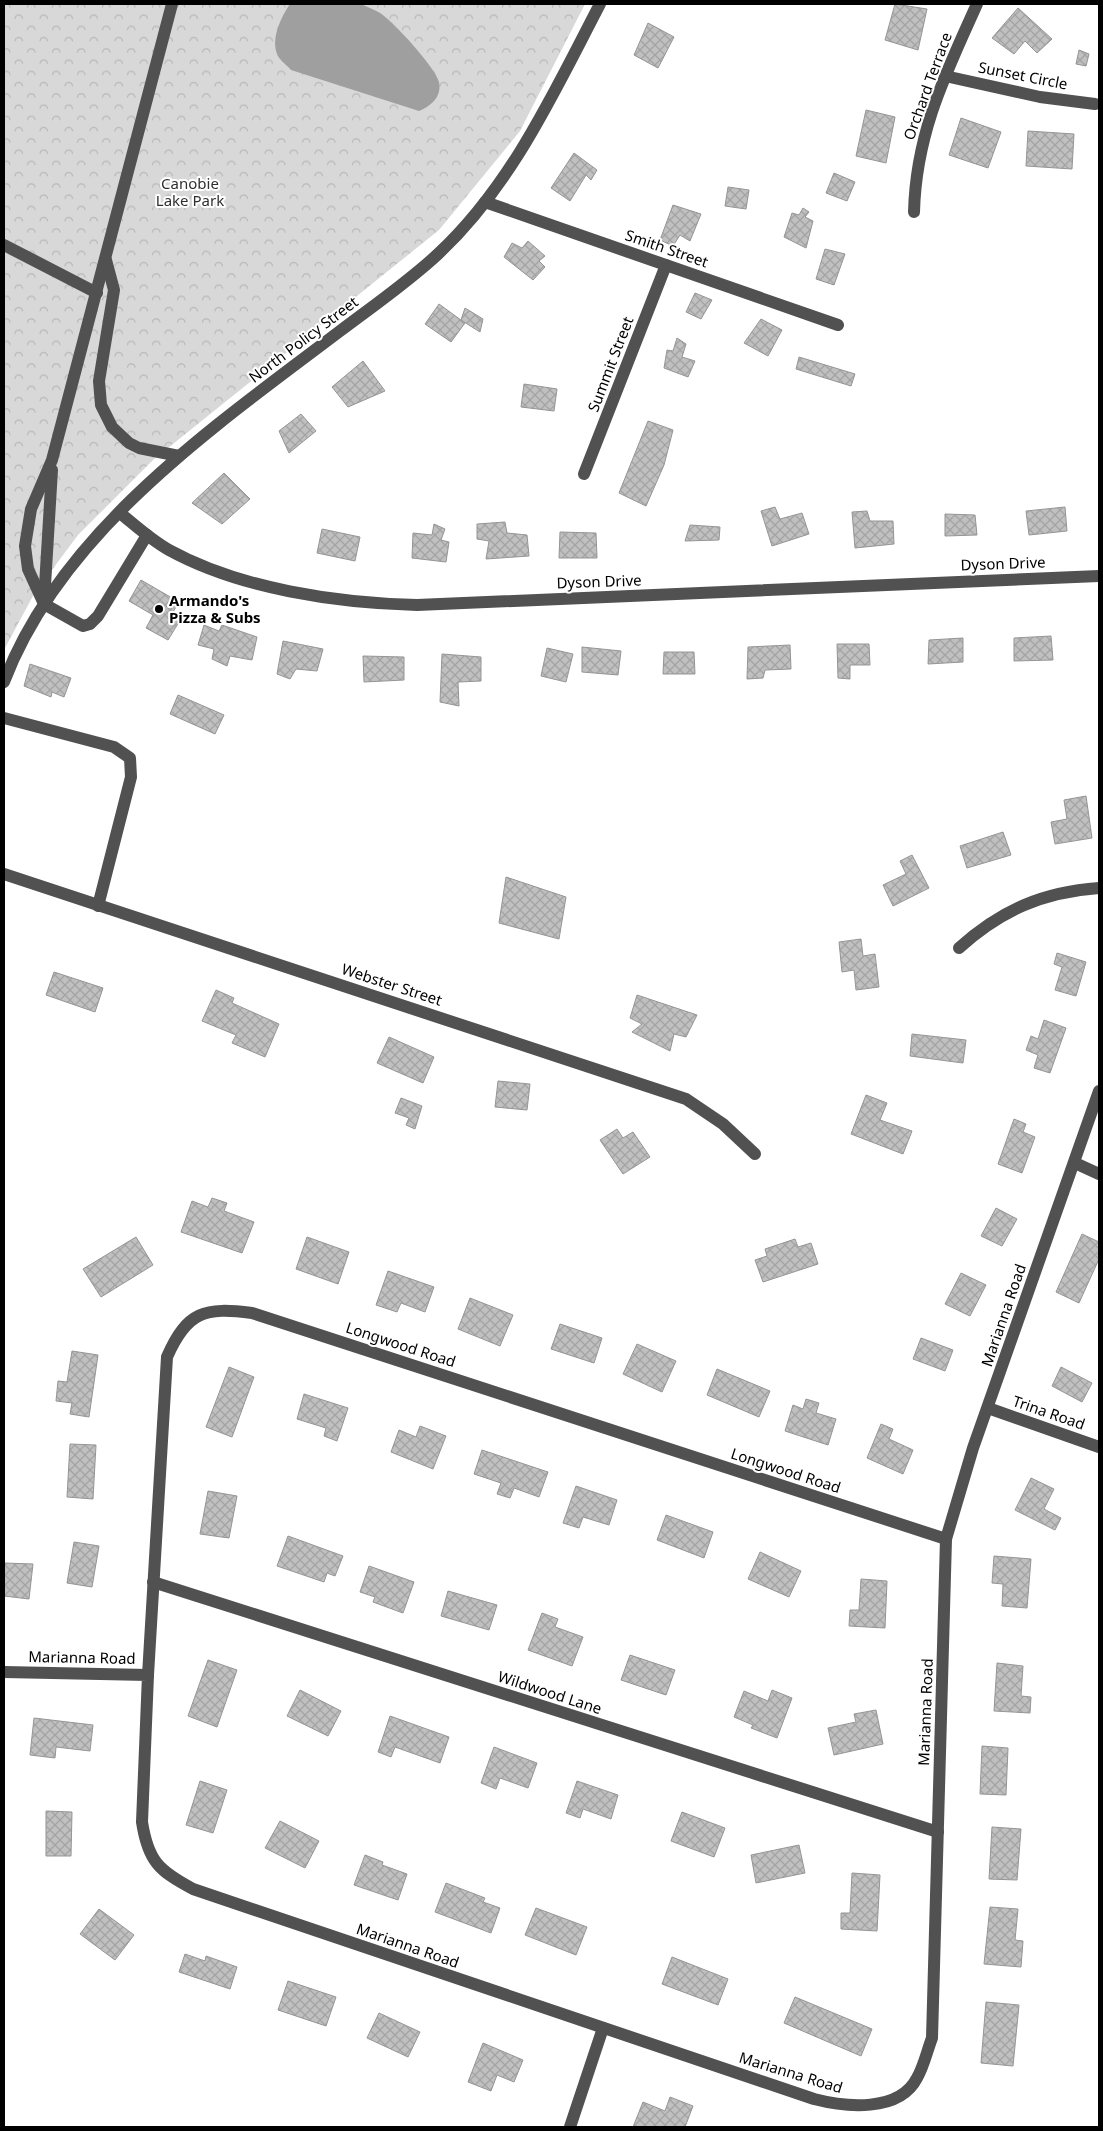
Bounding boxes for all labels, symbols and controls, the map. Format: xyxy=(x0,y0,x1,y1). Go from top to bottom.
street label: Orchard Terrace xyxy=(898,29,956,143)
street label: Sunset Circle xyxy=(977,57,1069,93)
park label: Canobie Lake Park xyxy=(156,173,224,210)
street label: Smith Street xyxy=(623,224,712,272)
street label: North Policy Street xyxy=(244,291,362,387)
street label: Summit Street xyxy=(583,313,638,415)
street label: Dyson Drive xyxy=(960,552,1046,574)
street label: Dyson Drive xyxy=(556,570,642,592)
place label: Armando's Pizza & Subs xyxy=(169,590,261,627)
marker: Armando's Pizza & Subs xyxy=(153,603,165,615)
street label: Webster Street xyxy=(339,958,445,1010)
street label: Marianna Road xyxy=(976,1261,1030,1369)
street label: Longwood Road xyxy=(343,1317,459,1371)
street label: Trina Road xyxy=(1010,1390,1088,1434)
street label: Longwood Road xyxy=(728,1443,844,1497)
street label: Marianna Road xyxy=(28,1646,136,1668)
street label: Marianna Road xyxy=(913,1658,937,1766)
street label: Wildwood Lane xyxy=(496,1666,604,1718)
street label: Marianna Road xyxy=(354,1918,462,1972)
street label: Marianna Road xyxy=(737,2047,845,2097)

